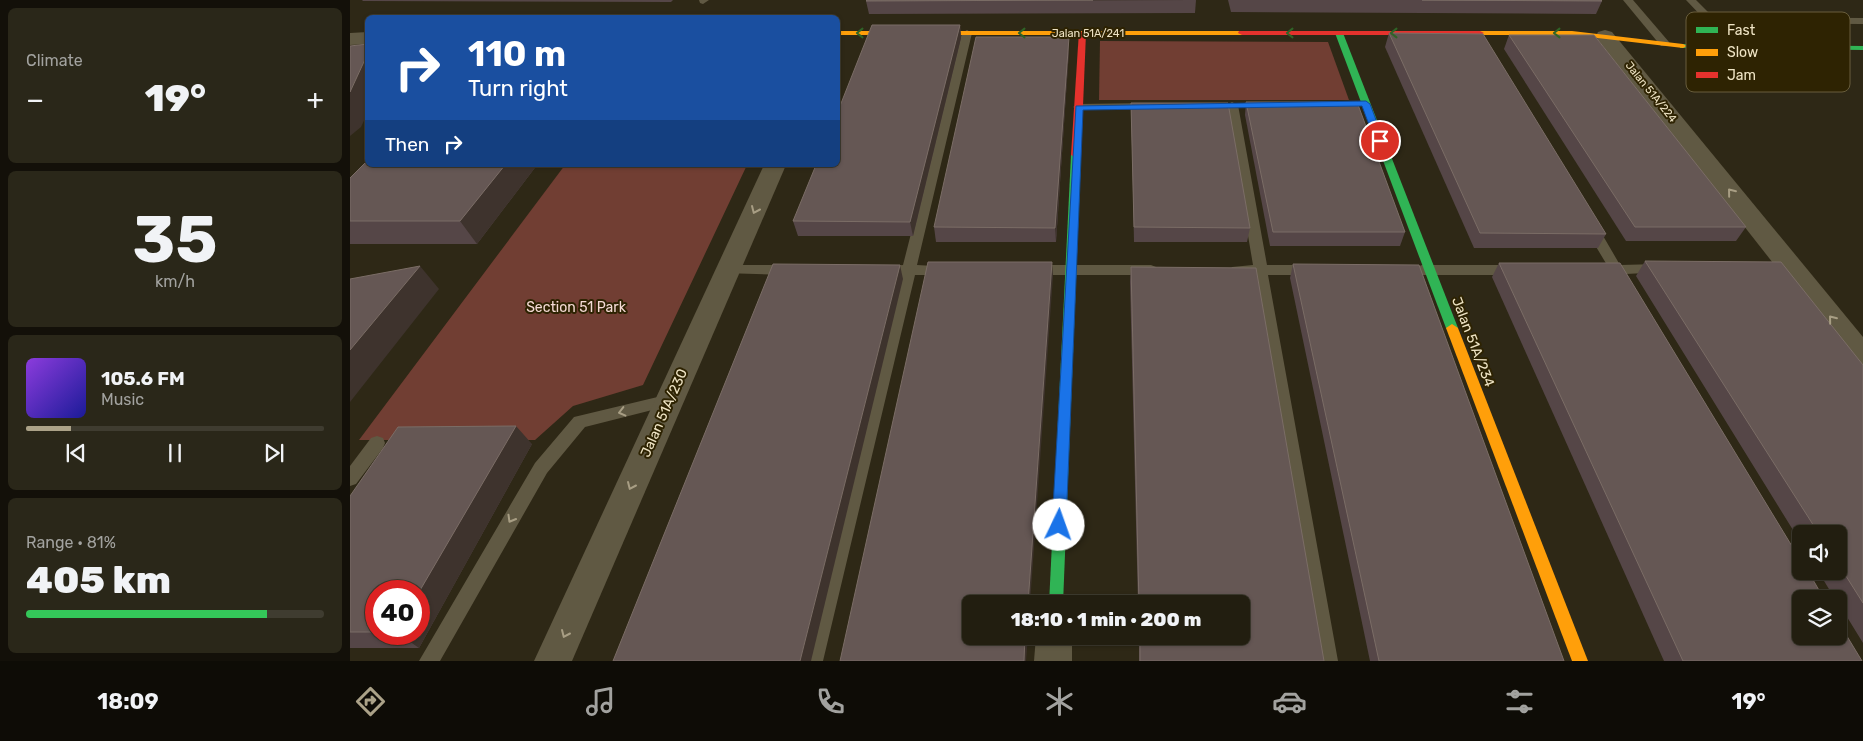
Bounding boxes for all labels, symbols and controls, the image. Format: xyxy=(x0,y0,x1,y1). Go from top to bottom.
legend xyxy=(1686,12,1850,92)
text: Fast xyxy=(1727,22,1756,39)
street label: Jalan 51A/241 xyxy=(1052,27,1124,40)
one-way arrow xyxy=(856,28,864,38)
one-way arrow xyxy=(1018,28,1026,38)
one-way arrow xyxy=(1286,28,1294,38)
one-way arrow xyxy=(1390,28,1398,38)
one-way arrow xyxy=(1552,28,1560,38)
text: 110 m xyxy=(468,33,566,75)
icon: right xyxy=(385,35,450,100)
text: Slow xyxy=(1727,44,1758,61)
text: Climate xyxy=(26,51,83,70)
street label: Jalan 51A/224 xyxy=(1623,59,1680,125)
text: Jam xyxy=(1727,67,1756,84)
text: 19° xyxy=(145,75,206,121)
text: Turn right xyxy=(468,75,568,102)
text: − xyxy=(26,83,44,116)
text: + xyxy=(307,83,324,116)
pin xyxy=(1359,120,1401,162)
icon: arrive xyxy=(1366,127,1394,155)
icon: right xyxy=(439,130,467,158)
text: Then xyxy=(385,133,429,156)
one-way arrow xyxy=(1728,189,1736,198)
text: 35 xyxy=(133,201,217,278)
one-way arrow xyxy=(751,204,761,213)
text: km/h xyxy=(155,272,195,291)
street label: Jalan 51A/234 xyxy=(1448,295,1498,390)
park label: Section 51 Park xyxy=(526,299,627,316)
one-way arrow xyxy=(1830,316,1838,325)
street label: Jalan 51A/230 xyxy=(637,366,691,460)
text: 105.6 FM xyxy=(101,367,185,390)
text: Music xyxy=(101,390,144,409)
one-way arrow xyxy=(618,406,627,417)
icon: previous xyxy=(62,439,90,467)
icon: pause xyxy=(161,439,189,467)
icon: next xyxy=(260,439,288,467)
one-way arrow xyxy=(627,481,638,490)
position arrow xyxy=(1032,498,1084,550)
one-way arrow xyxy=(508,513,518,522)
map controls xyxy=(1792,525,1847,645)
button: sound xyxy=(1792,525,1847,580)
text: Range · 81% xyxy=(26,533,116,552)
text: 405 km xyxy=(26,557,171,603)
speed limit sign: 40 xyxy=(365,580,430,645)
button: layers xyxy=(1792,590,1847,645)
text: 18:10 · 1 min · 200 m xyxy=(1011,608,1201,631)
one-way arrow xyxy=(561,629,572,638)
icon: directions xyxy=(353,684,388,719)
icon: music xyxy=(583,684,618,719)
icon: phone xyxy=(813,684,848,719)
icon: climate xyxy=(1042,684,1077,719)
icon: car xyxy=(1272,684,1307,719)
icon: filters xyxy=(1502,684,1537,719)
text: 18:09 xyxy=(97,688,159,715)
text: 19° xyxy=(1731,688,1766,715)

